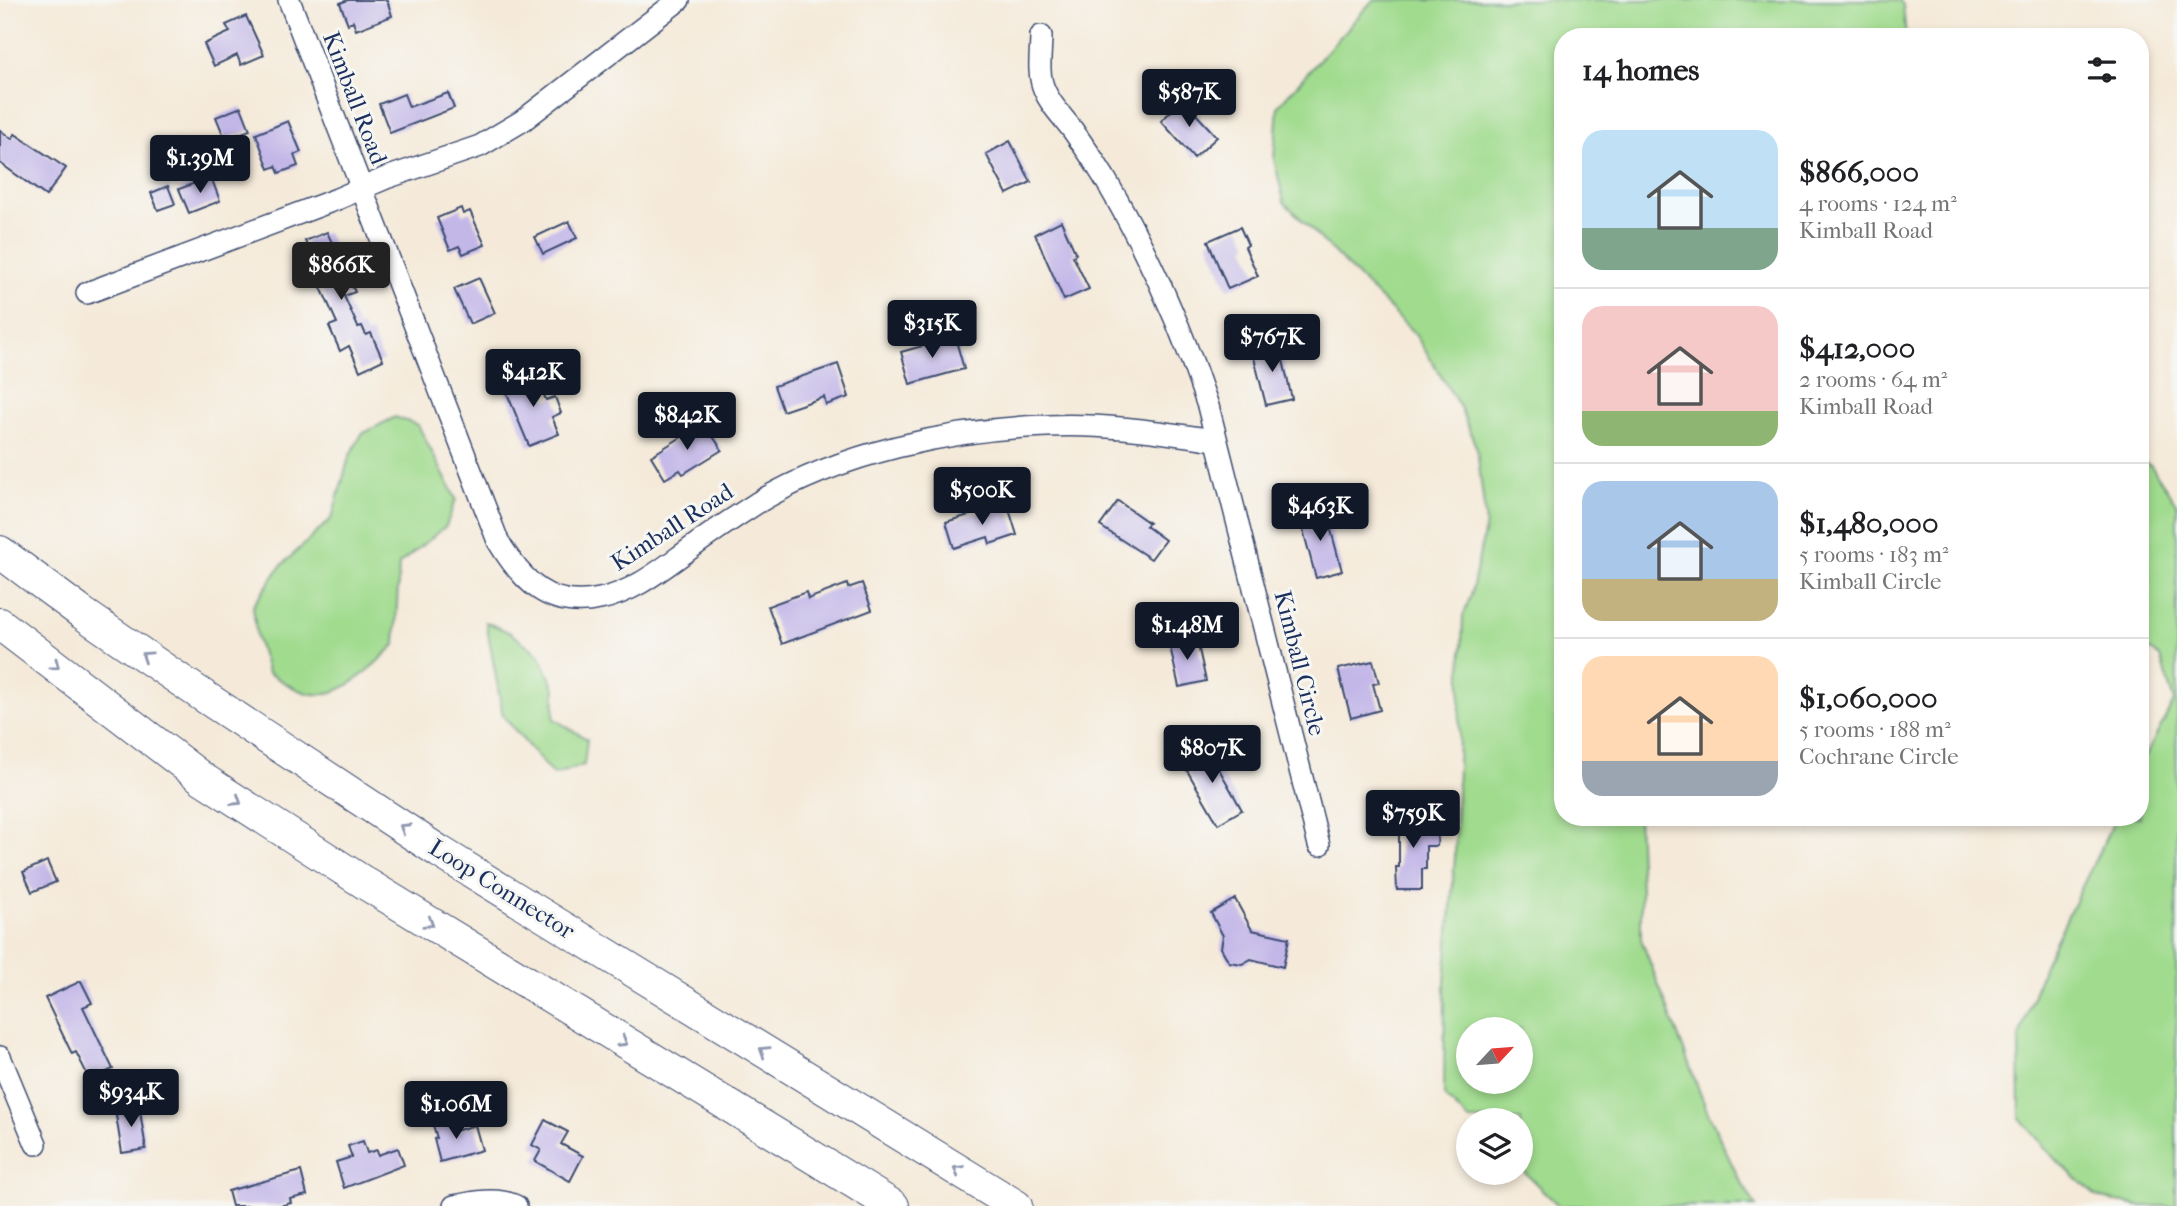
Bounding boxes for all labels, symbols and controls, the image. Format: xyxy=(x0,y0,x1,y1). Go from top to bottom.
street label: Kimball Road xyxy=(317,28,393,169)
icon: filters xyxy=(2083,51,2121,89)
text: 14 homes xyxy=(1582,53,1699,88)
pin: $587K xyxy=(1140,69,1238,129)
text: $587K xyxy=(1158,78,1220,105)
pin: $1.39M xyxy=(143,136,257,195)
text: $1.39M xyxy=(166,144,234,171)
text: $866,000 xyxy=(1799,155,1919,190)
icon: home xyxy=(1638,158,1722,242)
text: 4 rooms · 124 m² xyxy=(1799,190,1957,217)
text: Kimball Road xyxy=(1799,217,1933,244)
pin: $866K xyxy=(292,243,390,302)
text: $866K xyxy=(308,251,374,278)
pin: $315K xyxy=(883,300,981,360)
text: $315K xyxy=(904,309,960,336)
pin: $767K xyxy=(1223,314,1321,374)
text: $767K xyxy=(1240,323,1304,350)
text: $412,000 xyxy=(1799,331,1915,366)
icon: home xyxy=(1638,334,1722,418)
pin: $412K xyxy=(484,350,582,409)
text: $412K xyxy=(502,358,565,385)
text: 2 rooms · 64 m² xyxy=(1799,366,1947,393)
pin: $842K xyxy=(638,392,736,452)
text: Kimball Road xyxy=(1799,393,1933,420)
text: $842K xyxy=(654,401,720,428)
pin: $500K xyxy=(933,468,1031,527)
text: $500K xyxy=(950,476,1014,503)
street label: Kimball Road xyxy=(606,477,739,577)
pin: $463K xyxy=(1271,484,1369,543)
text: $463K xyxy=(1288,492,1352,519)
text: $1,480,000 xyxy=(1799,506,1938,541)
icon: home xyxy=(1638,509,1722,593)
text: 5 rooms · 183 m² xyxy=(1799,541,1949,568)
text: Kimball Circle xyxy=(1799,568,1941,595)
street label: Kimball Circle xyxy=(1268,588,1332,739)
pin: $1.48M xyxy=(1130,602,1244,662)
text: $1.48M xyxy=(1151,611,1223,638)
one-way arrow xyxy=(141,652,154,665)
one-way arrow xyxy=(47,657,60,669)
text: $1,060,000 xyxy=(1799,681,1938,716)
icon: home xyxy=(1638,684,1722,768)
text: 5 rooms · 188 m² xyxy=(1799,716,1951,743)
pin: $807K xyxy=(1163,726,1261,785)
text: $807K xyxy=(1180,734,1244,761)
text: Cochrane Circle xyxy=(1799,743,1959,770)
pin: $759K xyxy=(1364,790,1462,850)
one-way arrow xyxy=(229,793,242,805)
text: $759K xyxy=(1382,799,1444,826)
one-way arrow xyxy=(399,824,412,837)
street label: Loop Connector xyxy=(424,833,581,945)
one-way arrow xyxy=(422,915,435,928)
north arrow xyxy=(1456,1017,1533,1094)
map controls xyxy=(1456,1017,1533,1185)
one-way arrow xyxy=(616,1033,629,1046)
one-way arrow xyxy=(759,1046,772,1059)
pin: $934K xyxy=(82,1070,180,1129)
text: $934K xyxy=(99,1078,163,1105)
pin: $1.06M xyxy=(399,1082,513,1141)
text: $1.06M xyxy=(420,1090,492,1117)
button: layers xyxy=(1456,1108,1533,1185)
one-way arrow xyxy=(953,1166,966,1179)

